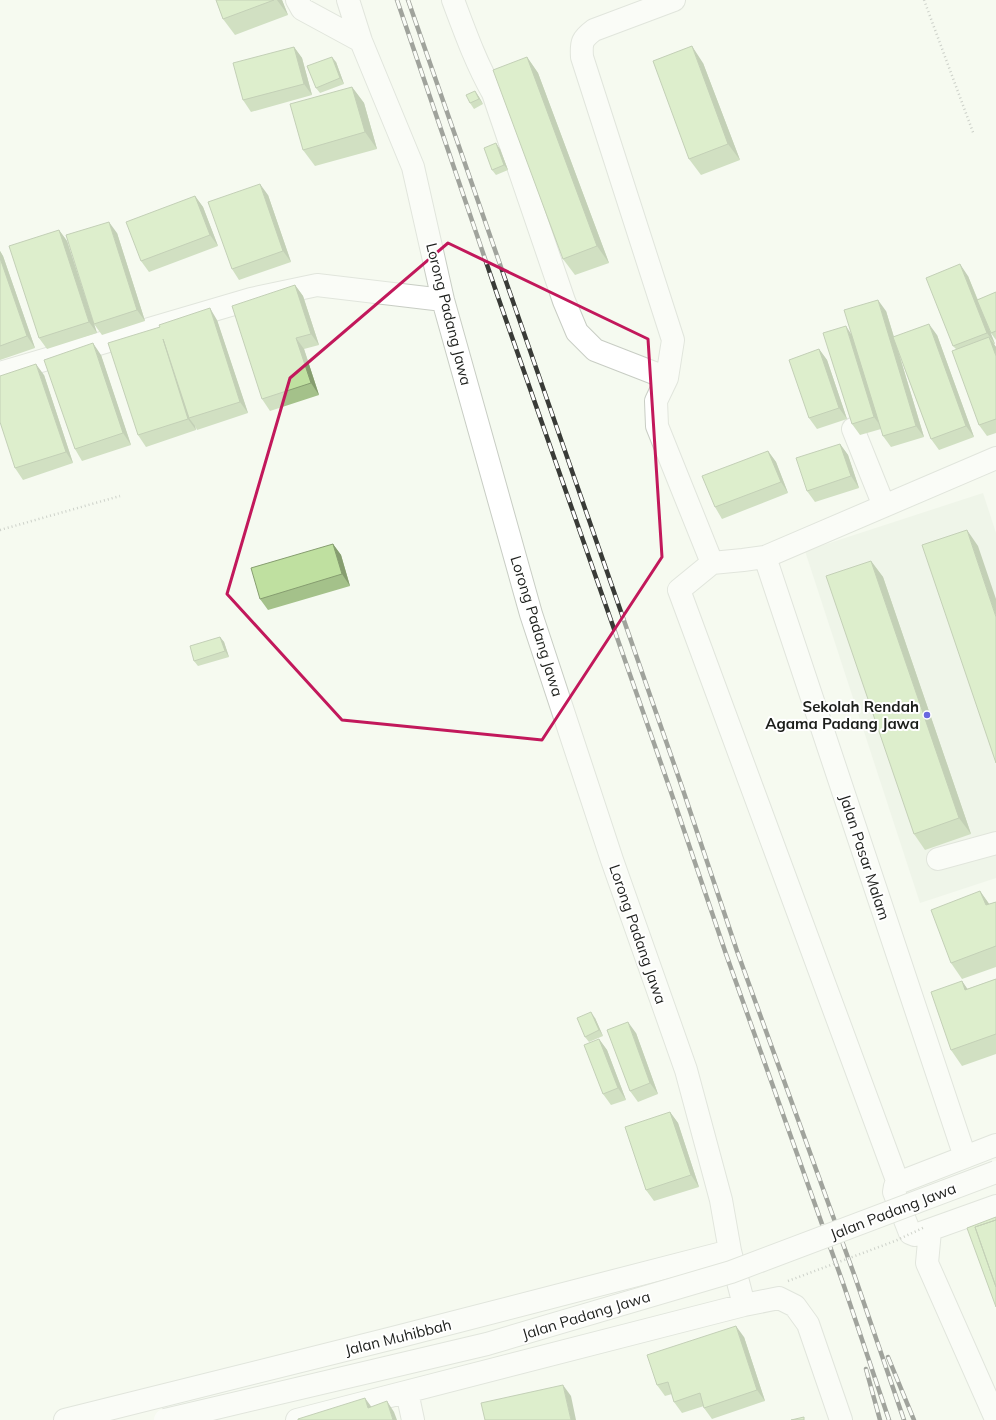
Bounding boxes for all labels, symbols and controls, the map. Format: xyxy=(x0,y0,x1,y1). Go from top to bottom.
street label: Lorong Padang Jawa xyxy=(422,241,476,387)
street label: Lorong Padang Jawa xyxy=(507,553,567,699)
place label: Sekolah Rendah Agama Padang Jawa xyxy=(765,697,919,733)
marker: Sekolah Rendah Agama Padang Jawa xyxy=(922,710,932,720)
street label: Jalan Pasar Malam xyxy=(836,792,894,922)
street label: Lorong Padang Jawa xyxy=(605,862,671,1006)
street label: Jalan Padang Jawa xyxy=(827,1178,959,1244)
street label: Jalan Padang Jawa xyxy=(520,1286,652,1344)
street label: Jalan Muhibbah xyxy=(343,1315,453,1359)

